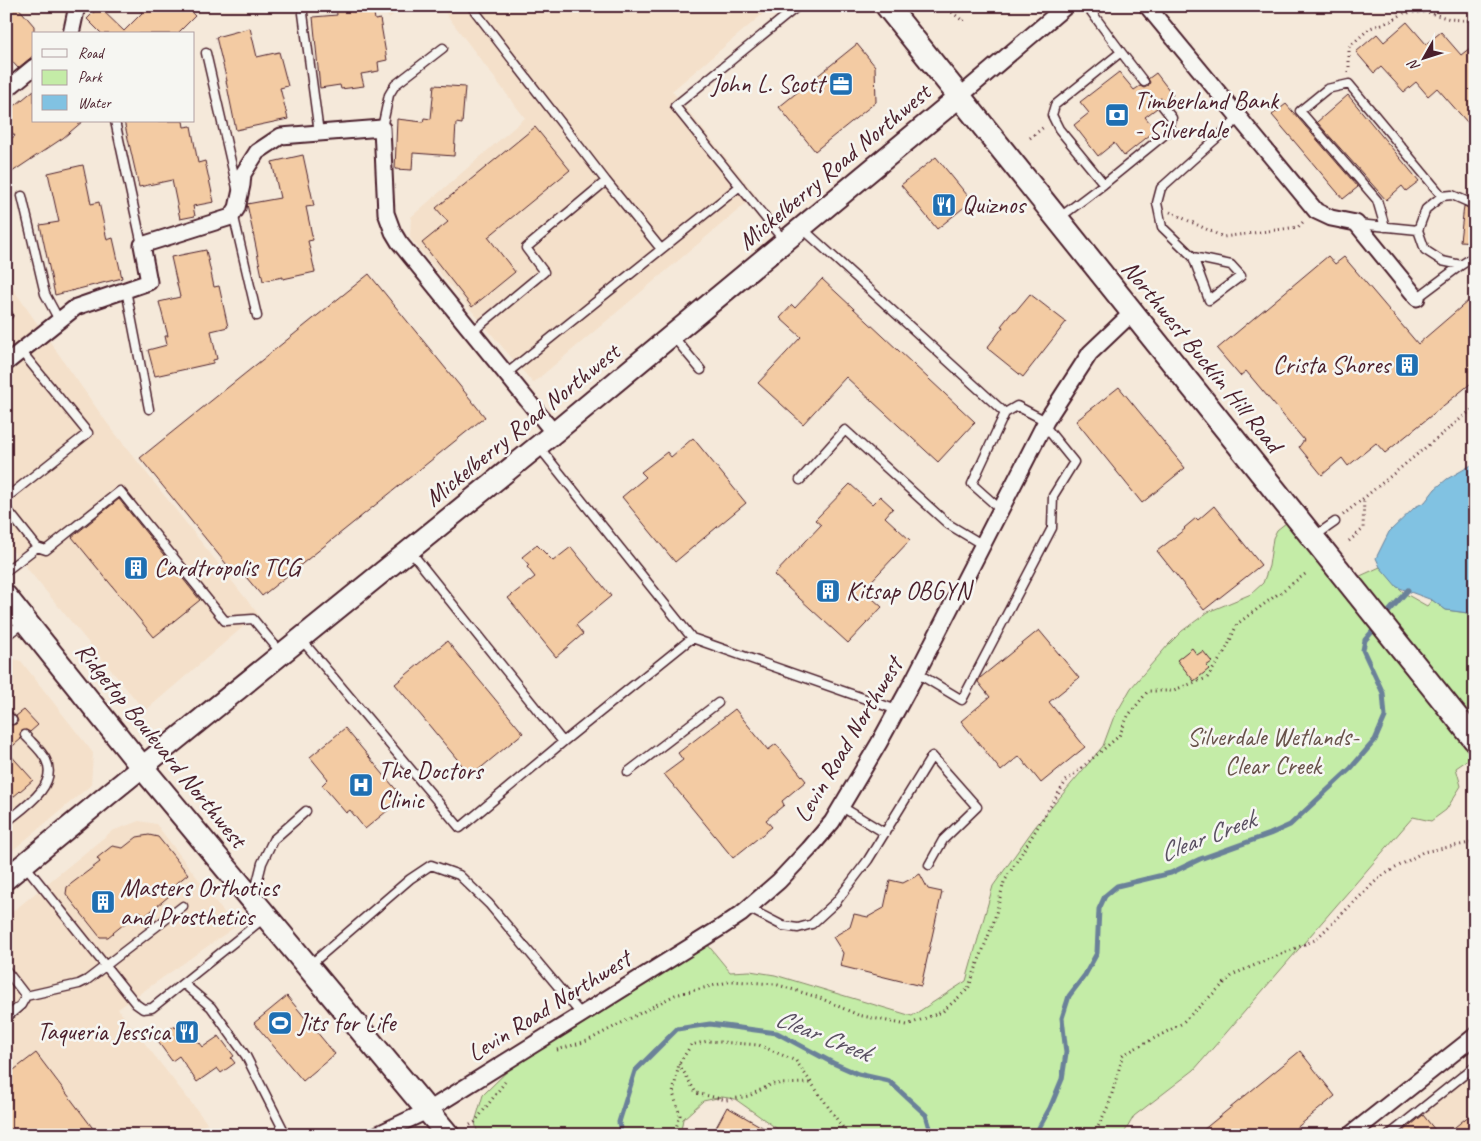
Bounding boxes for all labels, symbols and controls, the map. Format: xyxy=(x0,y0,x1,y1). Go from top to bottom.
legend xyxy=(32,32,195,122)
north arrow xyxy=(1398,32,1448,82)
text: Road xyxy=(78,44,105,63)
text: N xyxy=(1403,55,1424,75)
text: Park xyxy=(78,68,103,87)
place label: John L. Scott xyxy=(710,68,828,100)
office icon: John L. Scott xyxy=(828,71,854,97)
street label: Mickelberry Road Northwest xyxy=(731,75,939,257)
place label: Timberland Bank - Silverdale xyxy=(1134,85,1280,146)
text: Water xyxy=(78,94,112,113)
bank icon: Timberland Bank - Silverdale xyxy=(1104,102,1130,128)
place label: Quiznos xyxy=(962,189,1027,221)
restaurant icon: Quiznos xyxy=(931,192,957,218)
street label: Northwest Bucklin Hill Road xyxy=(1115,253,1292,462)
street label: Mickelberry Road Northwest xyxy=(418,335,628,514)
place label: Crista Shores xyxy=(1273,349,1392,381)
building icon: Crista Shores xyxy=(1394,352,1420,378)
place label: Cardtropolis TCG xyxy=(154,552,303,584)
building icon: Cardtropolis TCG xyxy=(123,555,149,581)
place label: Kitsap OBGYN xyxy=(846,575,974,607)
building icon: Kitsap OBGYN xyxy=(815,578,841,604)
street label: Ridgetop Boulevard Northwest xyxy=(68,636,255,856)
street label: Levin Road Northwest xyxy=(786,649,912,828)
park label: Silverdale Wetlands- Clear Creek xyxy=(1187,721,1360,782)
place label: The Doctors Clinic xyxy=(378,755,485,816)
hospital icon: The Doctors Clinic xyxy=(348,772,374,798)
water label: Clear Creek xyxy=(1155,801,1264,869)
place label: Masters Orthotics and Prosthetics xyxy=(120,872,281,933)
building icon: Masters Orthotics and Prosthetics xyxy=(90,889,116,915)
street label: Levin Road Northwest xyxy=(461,941,640,1069)
water label: Clear Creek xyxy=(771,1001,880,1071)
place label: Jits for Life xyxy=(297,1007,397,1039)
sports icon: Jits for Life xyxy=(267,1010,293,1036)
place label: Taqueria Jessica xyxy=(37,1016,172,1048)
restaurant icon: Taqueria Jessica xyxy=(174,1019,200,1045)

